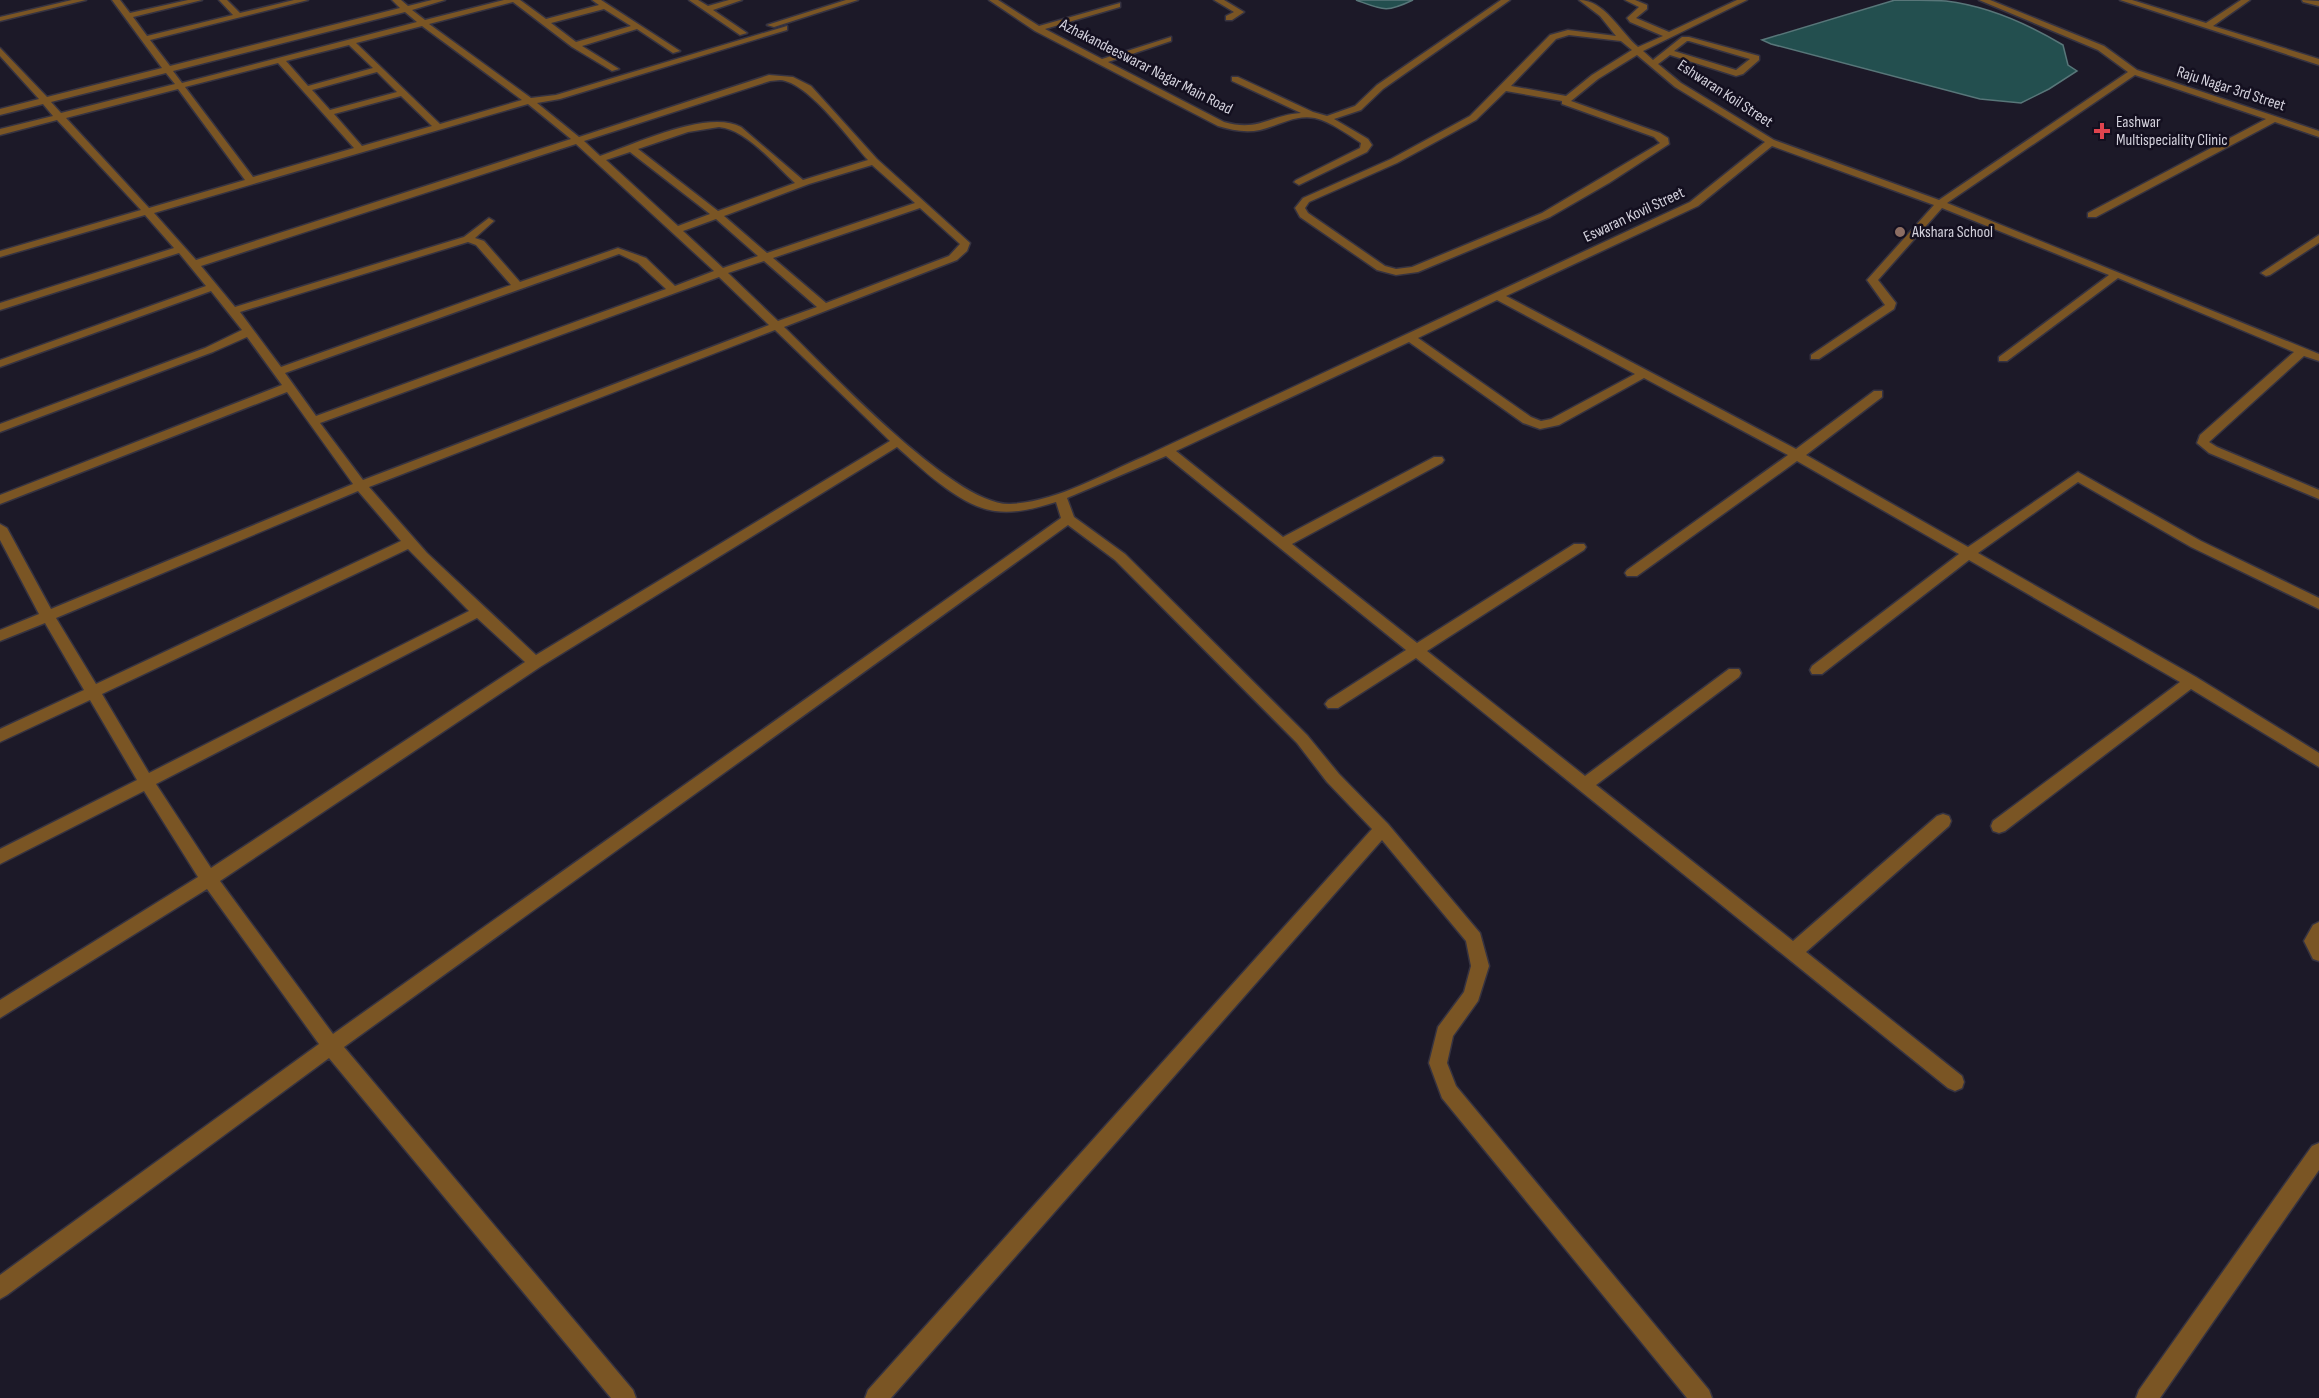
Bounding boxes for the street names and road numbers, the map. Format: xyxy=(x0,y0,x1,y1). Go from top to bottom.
street label: Azhakandeeswarar Nagar Main Road xyxy=(1056,15,1235,119)
street label: Eshwaran Koil Street xyxy=(1674,56,1776,132)
street label: Raju Nagar 3rd Street xyxy=(2174,62,2288,116)
street label: Eswaran Kovil Street xyxy=(1581,183,1688,247)

